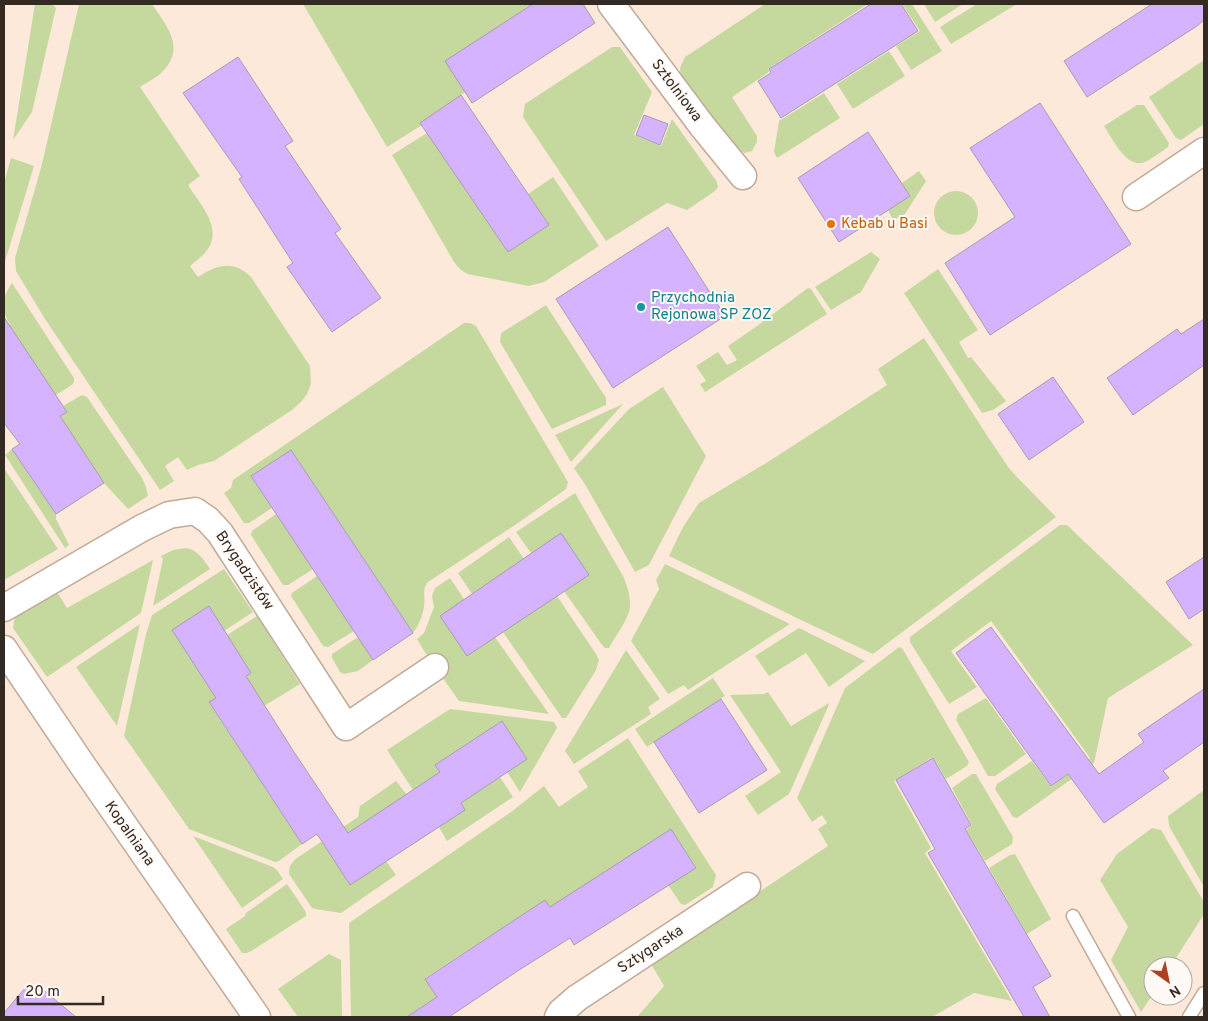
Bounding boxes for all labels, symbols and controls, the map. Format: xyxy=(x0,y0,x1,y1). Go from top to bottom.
street label: Sztolniowa xyxy=(646,56,706,126)
place label: Kebab u Basi xyxy=(841,215,928,234)
marker: Kebab u Basi xyxy=(825,218,837,230)
place label: Przychodnia Rejonowa SP ZOZ xyxy=(651,289,772,325)
marker: Przychodnia Rejonowa SP ZOZ xyxy=(635,301,647,313)
street label: Brygadzistów xyxy=(210,528,278,615)
street label: Kopalniana xyxy=(100,798,158,870)
street label: Sztygarska xyxy=(615,922,687,978)
north arrow xyxy=(1143,956,1193,1006)
scale bar xyxy=(18,974,102,1006)
text: N xyxy=(1165,981,1183,1001)
text: 20 m xyxy=(25,983,60,1002)

